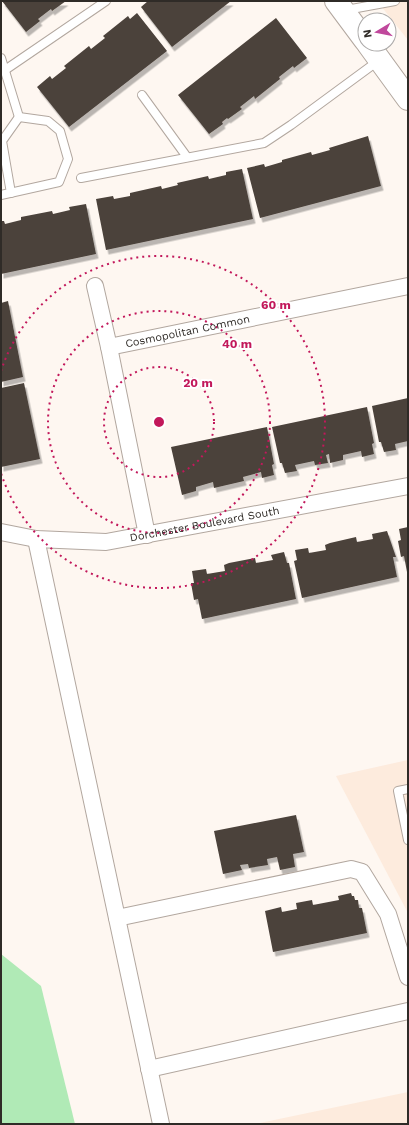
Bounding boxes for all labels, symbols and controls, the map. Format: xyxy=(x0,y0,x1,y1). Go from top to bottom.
north arrow xyxy=(357,12,397,52)
text: N xyxy=(361,29,375,39)
text: 60 m xyxy=(261,298,291,312)
street label: Cosmopolitan Common xyxy=(124,312,251,350)
text: 40 m xyxy=(222,337,252,351)
text: 20 m xyxy=(183,376,213,390)
centre of rings xyxy=(152,415,166,429)
street label: Dorchester Boulevard South xyxy=(129,503,280,544)

